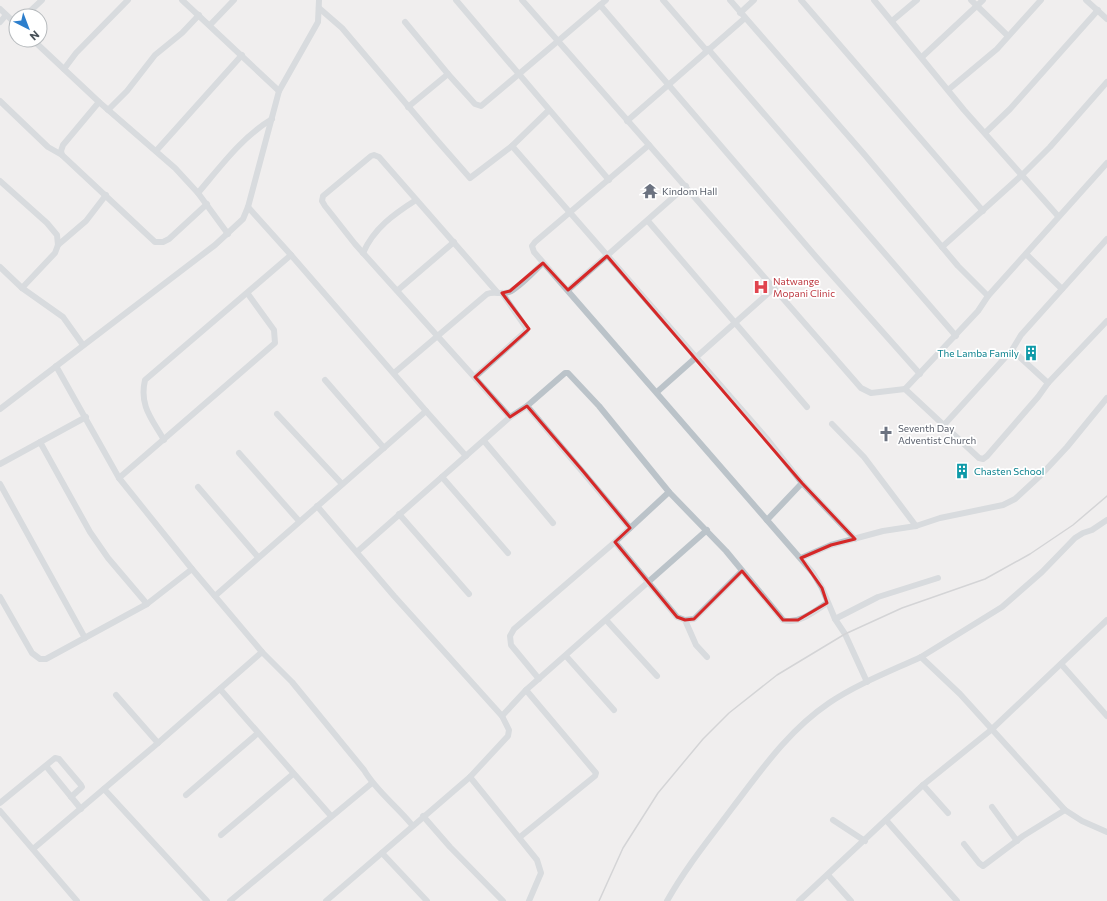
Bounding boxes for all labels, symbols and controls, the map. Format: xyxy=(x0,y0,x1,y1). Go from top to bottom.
north arrow xyxy=(8,8,48,48)
text: N xyxy=(28,28,42,43)
temple icon: Kindom Hall xyxy=(641,182,659,200)
place label: Kindom Hall xyxy=(662,185,717,197)
place label: Natwange Mopani Clinic xyxy=(773,275,835,299)
hospital icon: Natwange Mopani Clinic xyxy=(752,278,770,296)
building icon: The Lamba Family xyxy=(1022,344,1040,362)
place label: The Lamba Family xyxy=(937,347,1019,359)
place label: Seventh Day Adventist Church xyxy=(898,422,976,446)
church icon: Seventh Day Adventist Church xyxy=(877,425,895,443)
building icon: Chasten School xyxy=(953,462,971,480)
place label: Chasten School xyxy=(974,465,1044,477)

